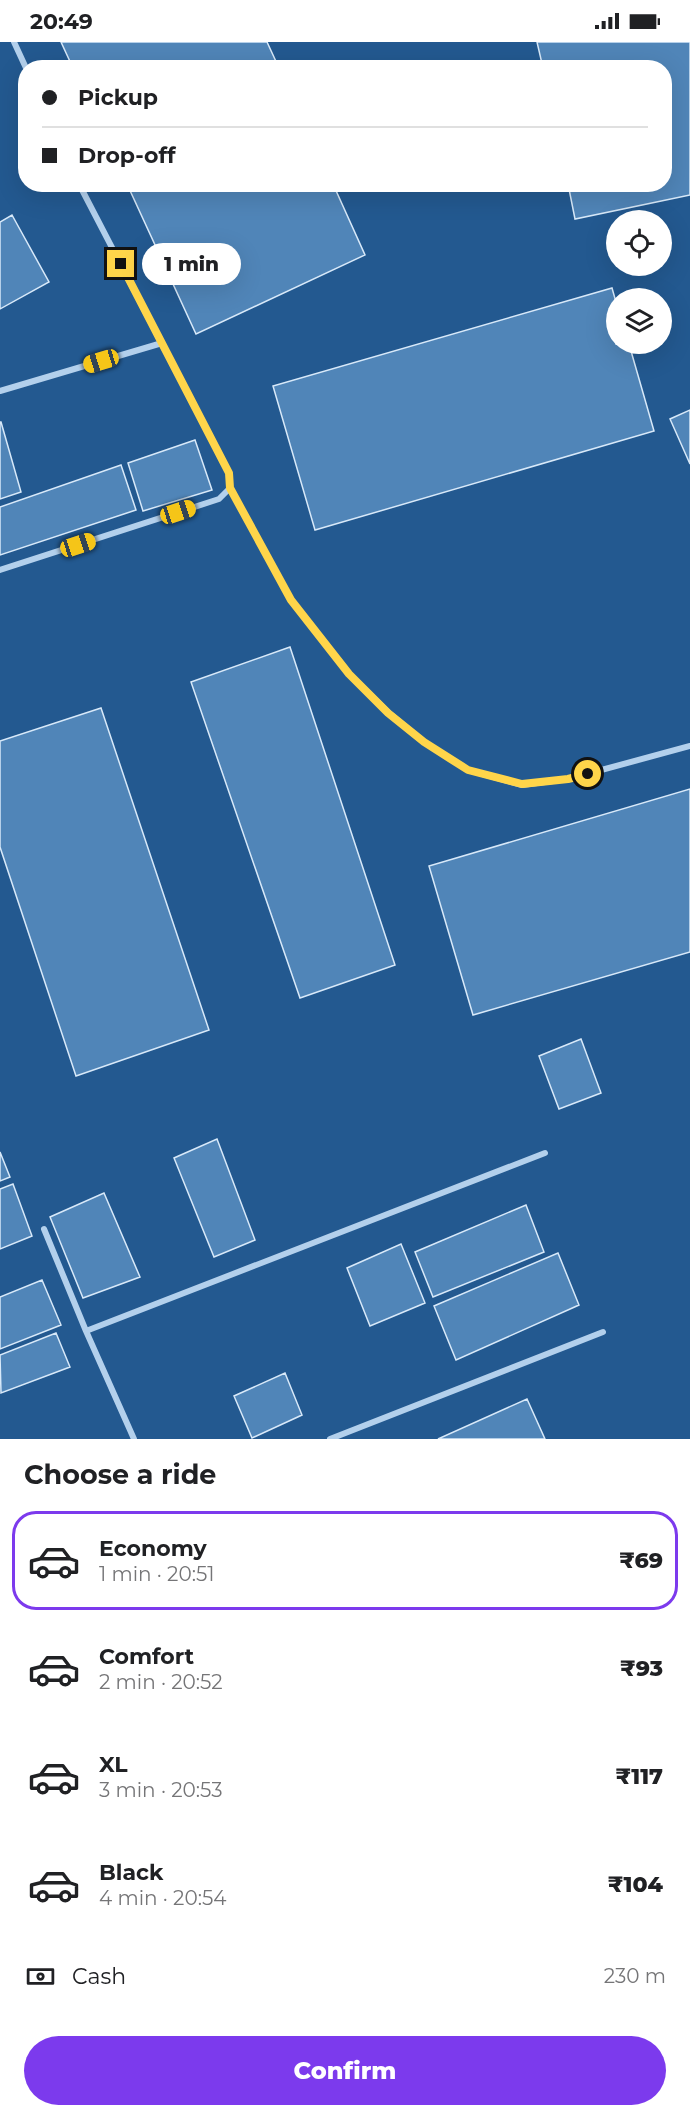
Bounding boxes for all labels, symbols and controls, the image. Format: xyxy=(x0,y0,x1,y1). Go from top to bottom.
text: 20:49 xyxy=(30,8,93,35)
text: Pickup xyxy=(78,84,158,111)
text: Drop-off xyxy=(78,142,176,169)
map controls xyxy=(606,210,672,354)
button: locate xyxy=(606,210,672,276)
callout: 1 min xyxy=(142,243,241,285)
route end xyxy=(107,250,134,277)
text: 1 min xyxy=(164,252,219,276)
button: layers xyxy=(606,288,672,354)
car xyxy=(81,347,121,375)
car xyxy=(158,498,198,526)
car xyxy=(58,531,98,559)
route start xyxy=(574,760,601,787)
text: Choose a ride xyxy=(24,1458,216,1491)
icon: car xyxy=(27,1534,81,1588)
text: Economy xyxy=(99,1535,207,1562)
text: ₹69 xyxy=(619,1547,663,1574)
text: 1 min · 20:51 xyxy=(99,1562,214,1586)
icon: car xyxy=(27,1642,81,1696)
text: Comfort xyxy=(99,1643,194,1670)
text: ₹93 xyxy=(620,1655,663,1682)
text: 2 min · 20:52 xyxy=(99,1670,223,1694)
icon: car xyxy=(27,1750,81,1804)
text: XL xyxy=(99,1751,128,1778)
text: ₹117 xyxy=(615,1763,663,1790)
text: 3 min · 20:53 xyxy=(99,1778,222,1802)
icon: car xyxy=(27,1858,81,1912)
text: Black xyxy=(99,1859,163,1886)
text: ₹104 xyxy=(608,1871,663,1898)
text: 4 min · 20:54 xyxy=(99,1886,226,1910)
icon: cash xyxy=(24,1960,57,1993)
text: Cash xyxy=(72,1963,126,1990)
text: 230 m xyxy=(604,1964,666,1988)
button: Confirm xyxy=(24,2036,666,2105)

